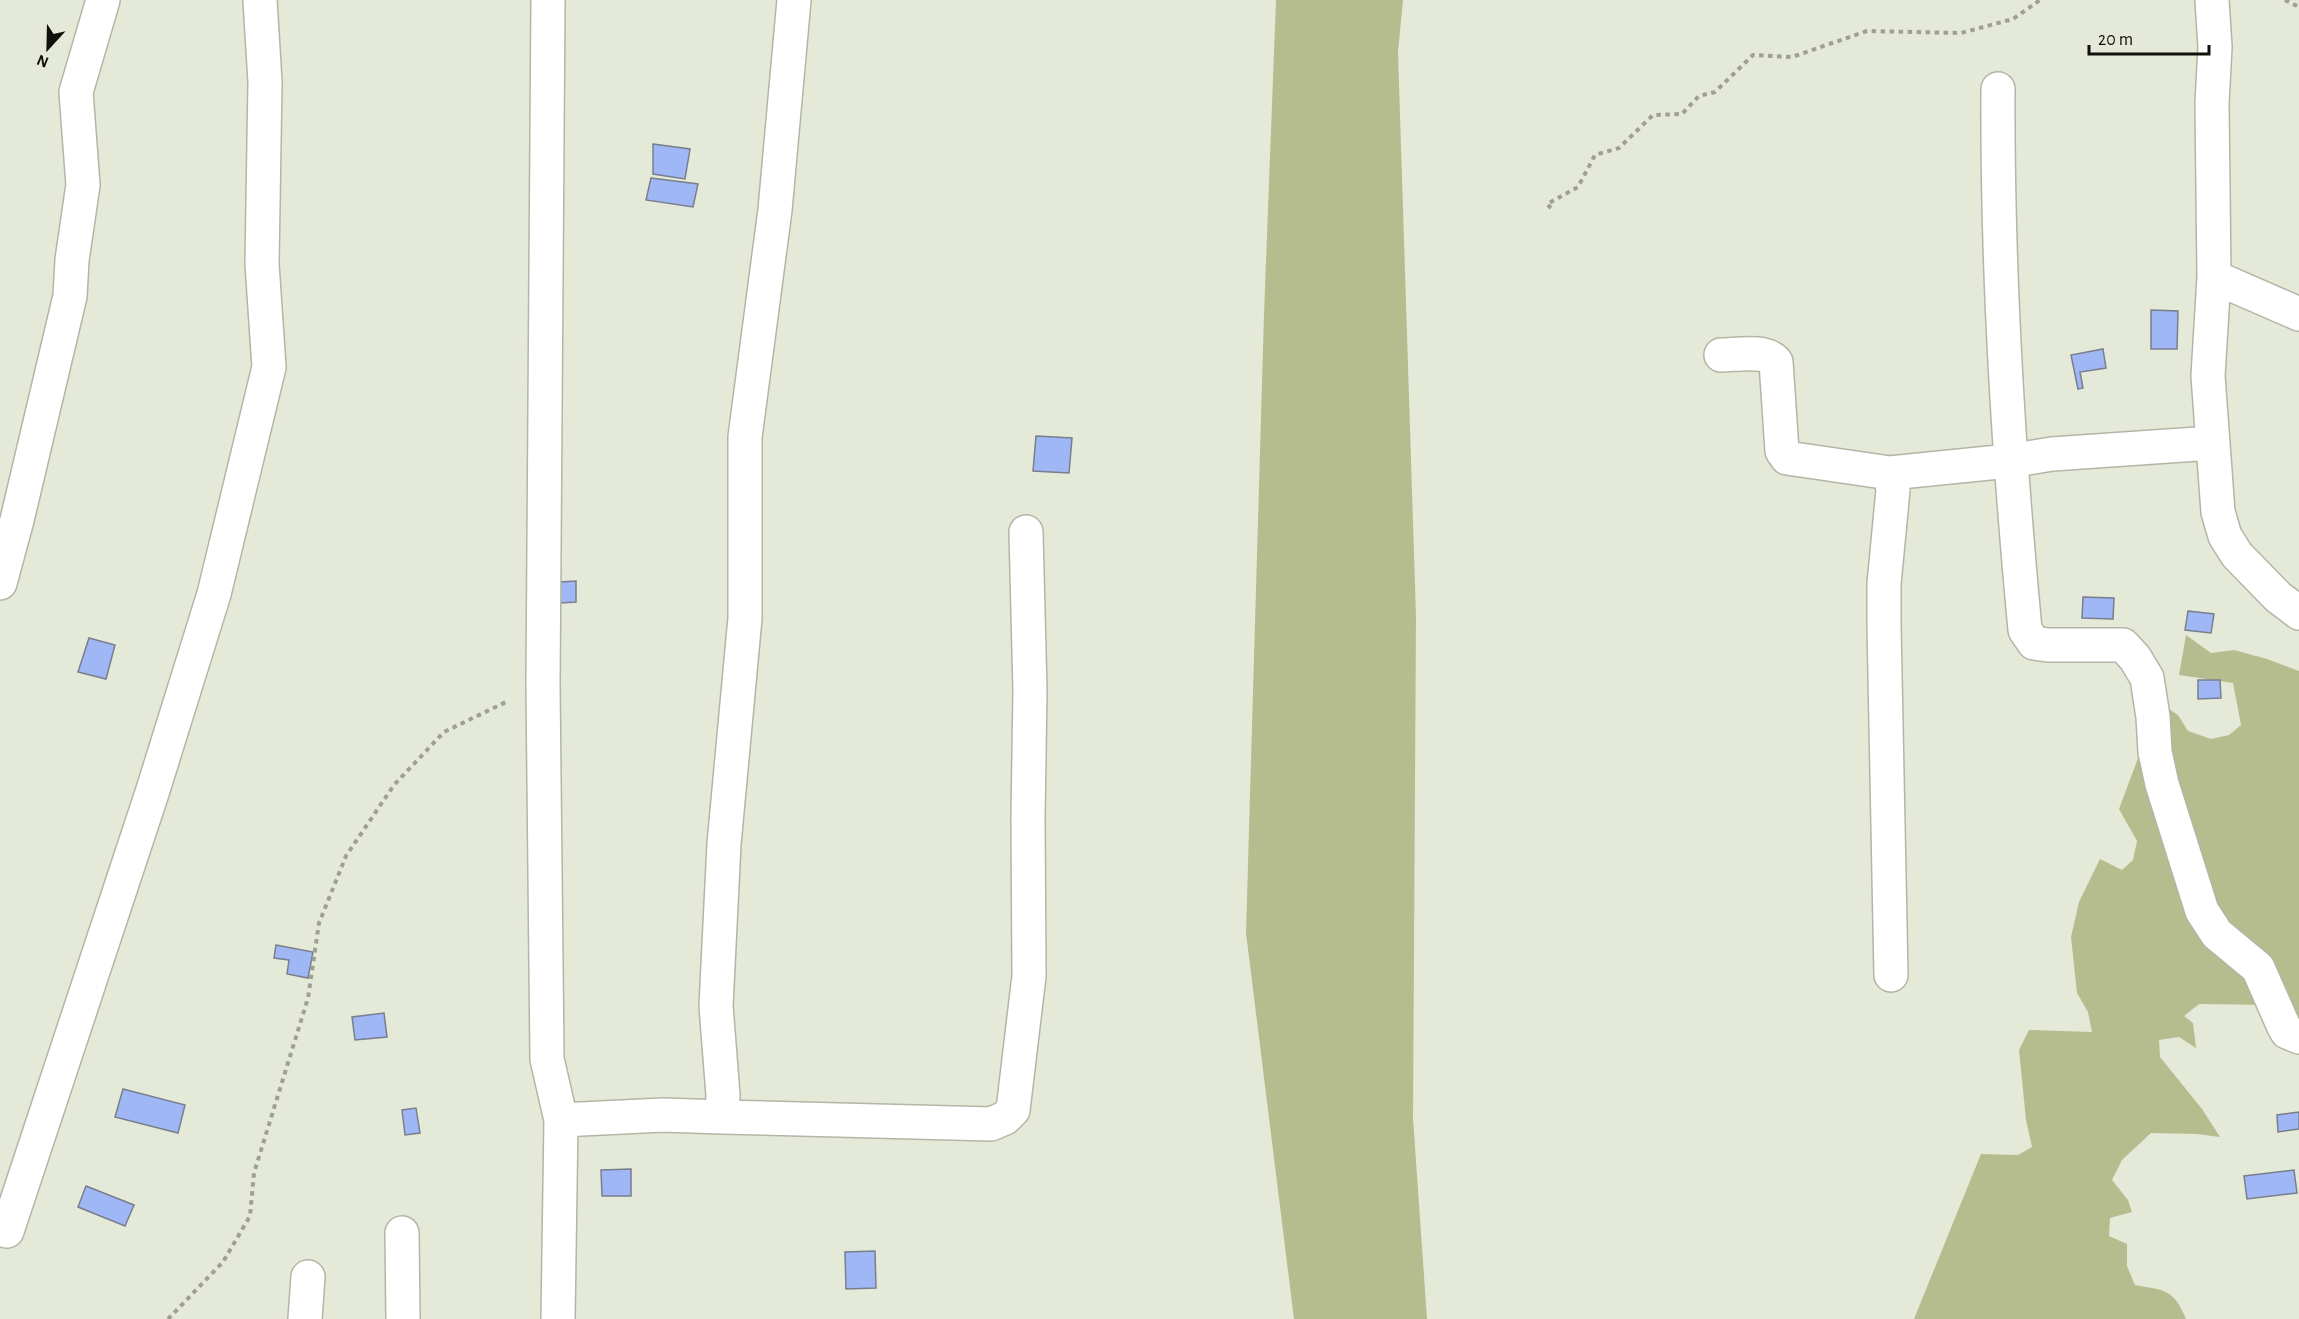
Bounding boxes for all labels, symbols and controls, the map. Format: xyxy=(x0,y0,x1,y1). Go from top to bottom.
north arrow xyxy=(18,18,78,78)
scale bar xyxy=(2089,18,2209,56)
text: 20 m xyxy=(2098,31,2133,49)
text: N xyxy=(35,51,51,70)

